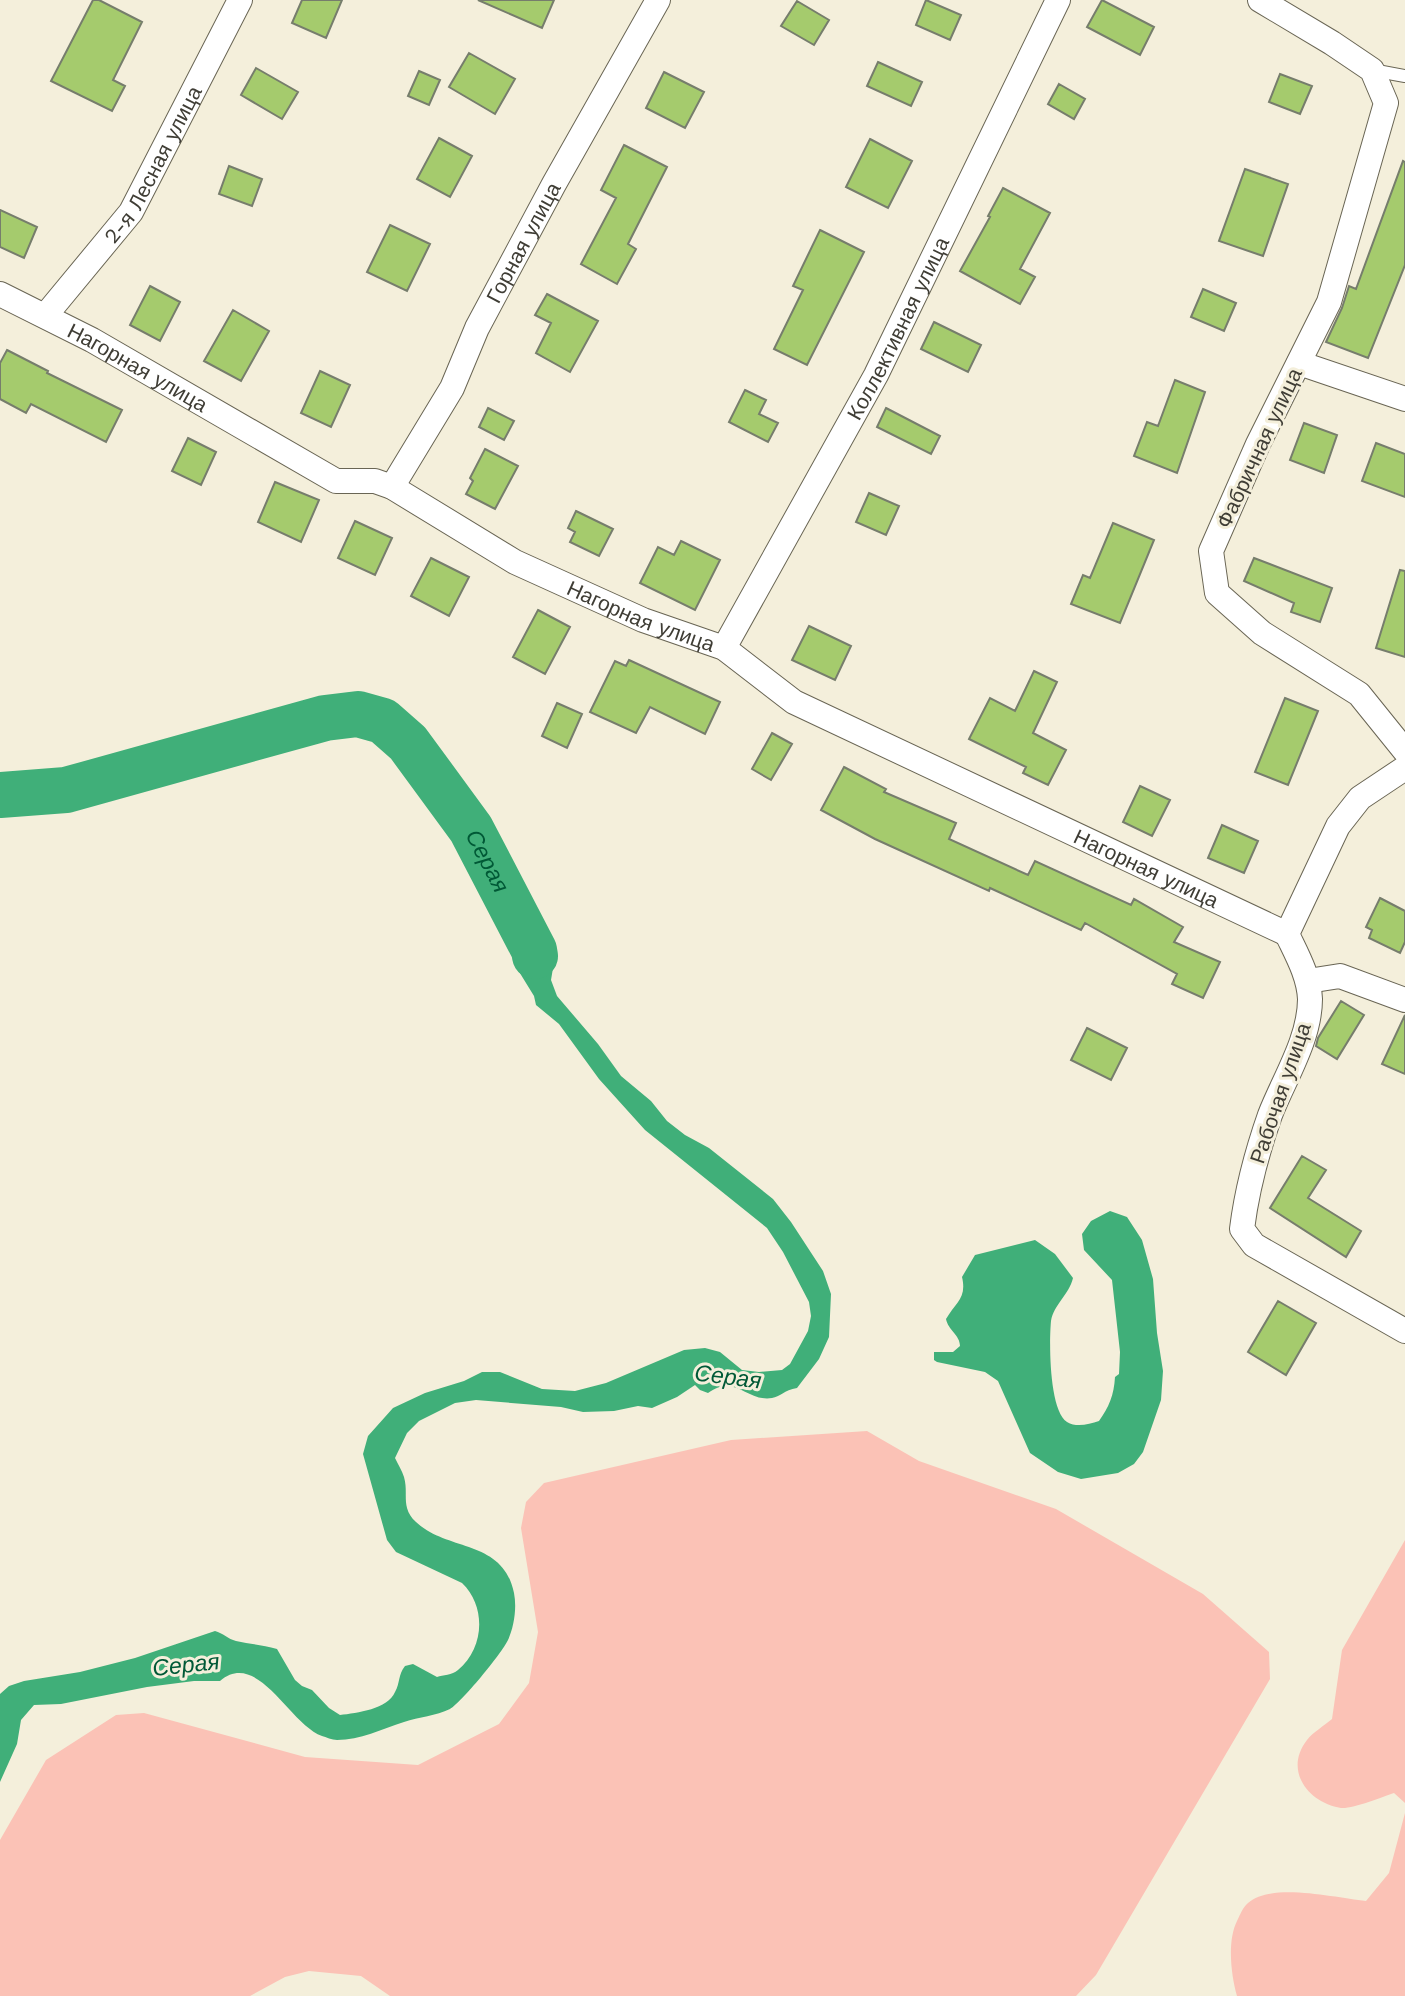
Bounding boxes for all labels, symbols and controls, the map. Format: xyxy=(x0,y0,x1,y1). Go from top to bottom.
street label: 2-я Лесная улица xyxy=(98,81,206,248)
street label: Горная улица xyxy=(480,177,565,307)
street label: Коллективная улица xyxy=(841,232,954,424)
street label: Нагорная улица xyxy=(64,317,213,417)
street label: Фабричная улица xyxy=(1211,364,1307,532)
street label: Нагорная улица xyxy=(563,575,718,656)
street label: Нагорная улица xyxy=(1070,823,1223,913)
water label: Серая xyxy=(460,825,515,897)
street label: Рабочая улица xyxy=(1244,1019,1316,1167)
water label: Серая xyxy=(693,1360,763,1394)
water label: Серая xyxy=(151,1648,221,1682)

